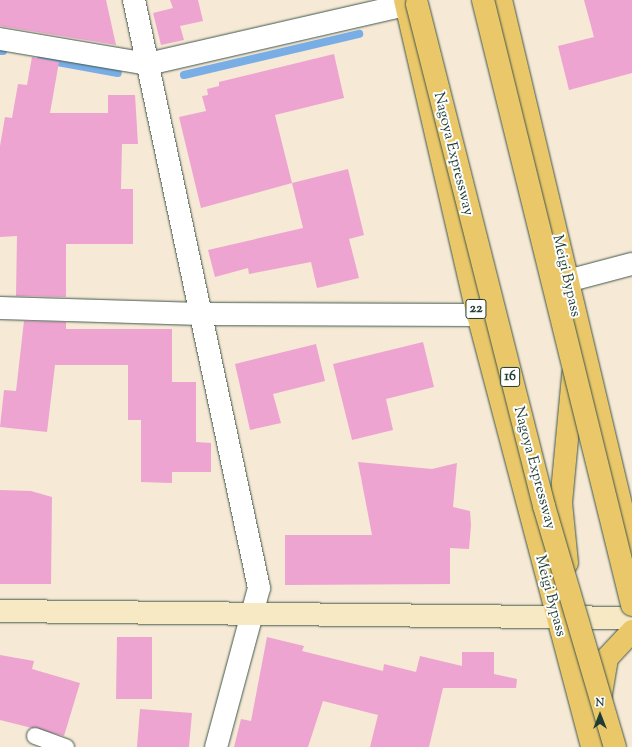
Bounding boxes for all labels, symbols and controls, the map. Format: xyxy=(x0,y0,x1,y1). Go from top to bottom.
street label: Nagoya Expressway xyxy=(429,90,477,218)
street label: Meigi Bypass xyxy=(548,233,584,319)
road number: 22 xyxy=(465,297,487,321)
road number: 16 xyxy=(500,365,520,389)
street label: Nagoya Expressway xyxy=(509,405,559,531)
street label: Meigi Bypass xyxy=(531,553,569,639)
north arrow xyxy=(580,695,620,735)
text: N xyxy=(596,695,604,711)

